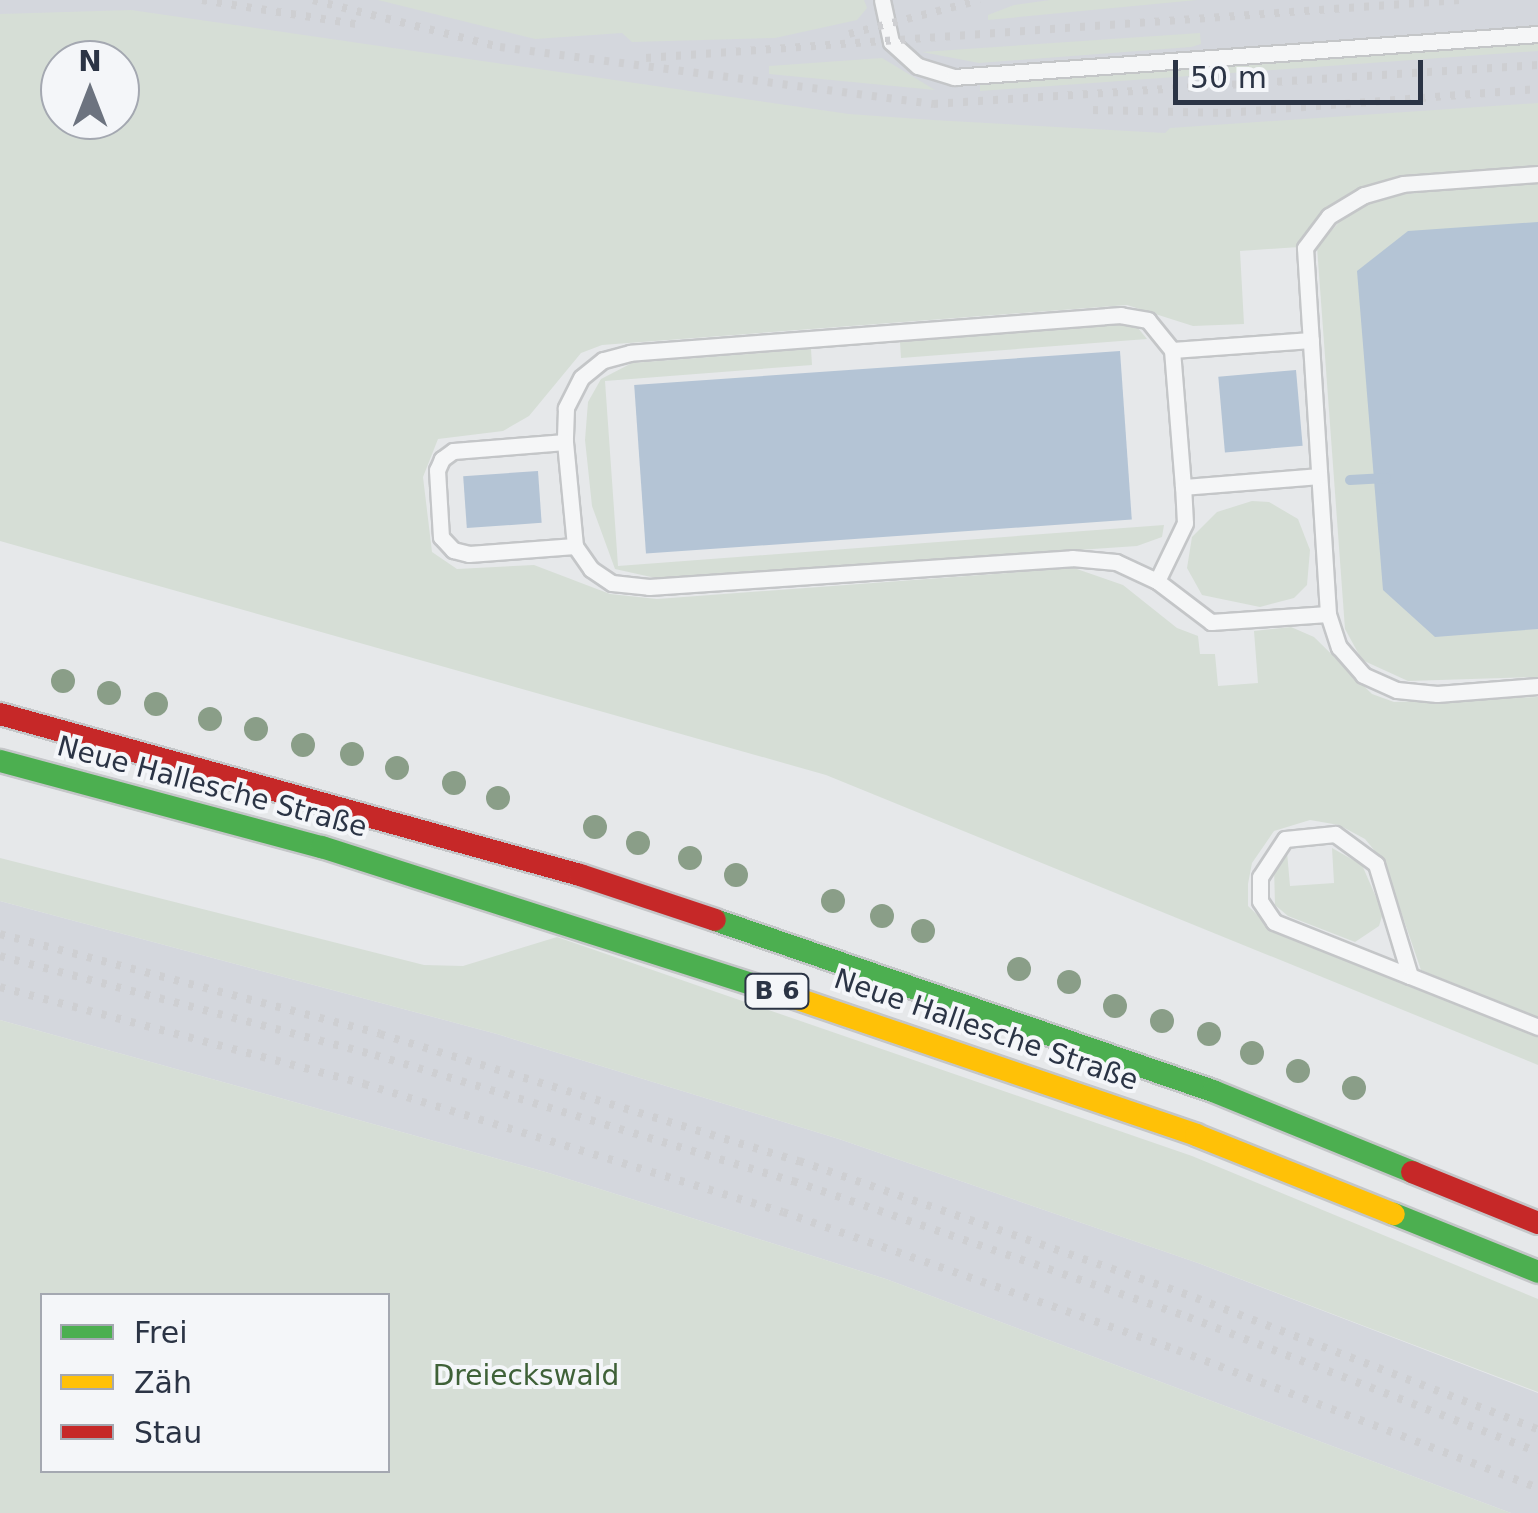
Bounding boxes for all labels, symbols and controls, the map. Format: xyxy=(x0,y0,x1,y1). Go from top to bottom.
north arrow xyxy=(40,40,140,140)
scale bar xyxy=(1178,40,1428,102)
text: N xyxy=(78,45,102,78)
text: 50 m xyxy=(1190,60,1267,95)
street label: Neue Hallesche Straße xyxy=(53,729,371,845)
street label: Neue Hallesche Straße xyxy=(830,962,1142,1098)
road number: B 6 xyxy=(742,971,812,1011)
legend xyxy=(40,1293,390,1473)
text: Frei xyxy=(134,1315,188,1350)
park label: Dreieckswald xyxy=(433,1359,619,1393)
text: Zäh xyxy=(134,1365,192,1400)
text: Stau xyxy=(134,1415,202,1450)

